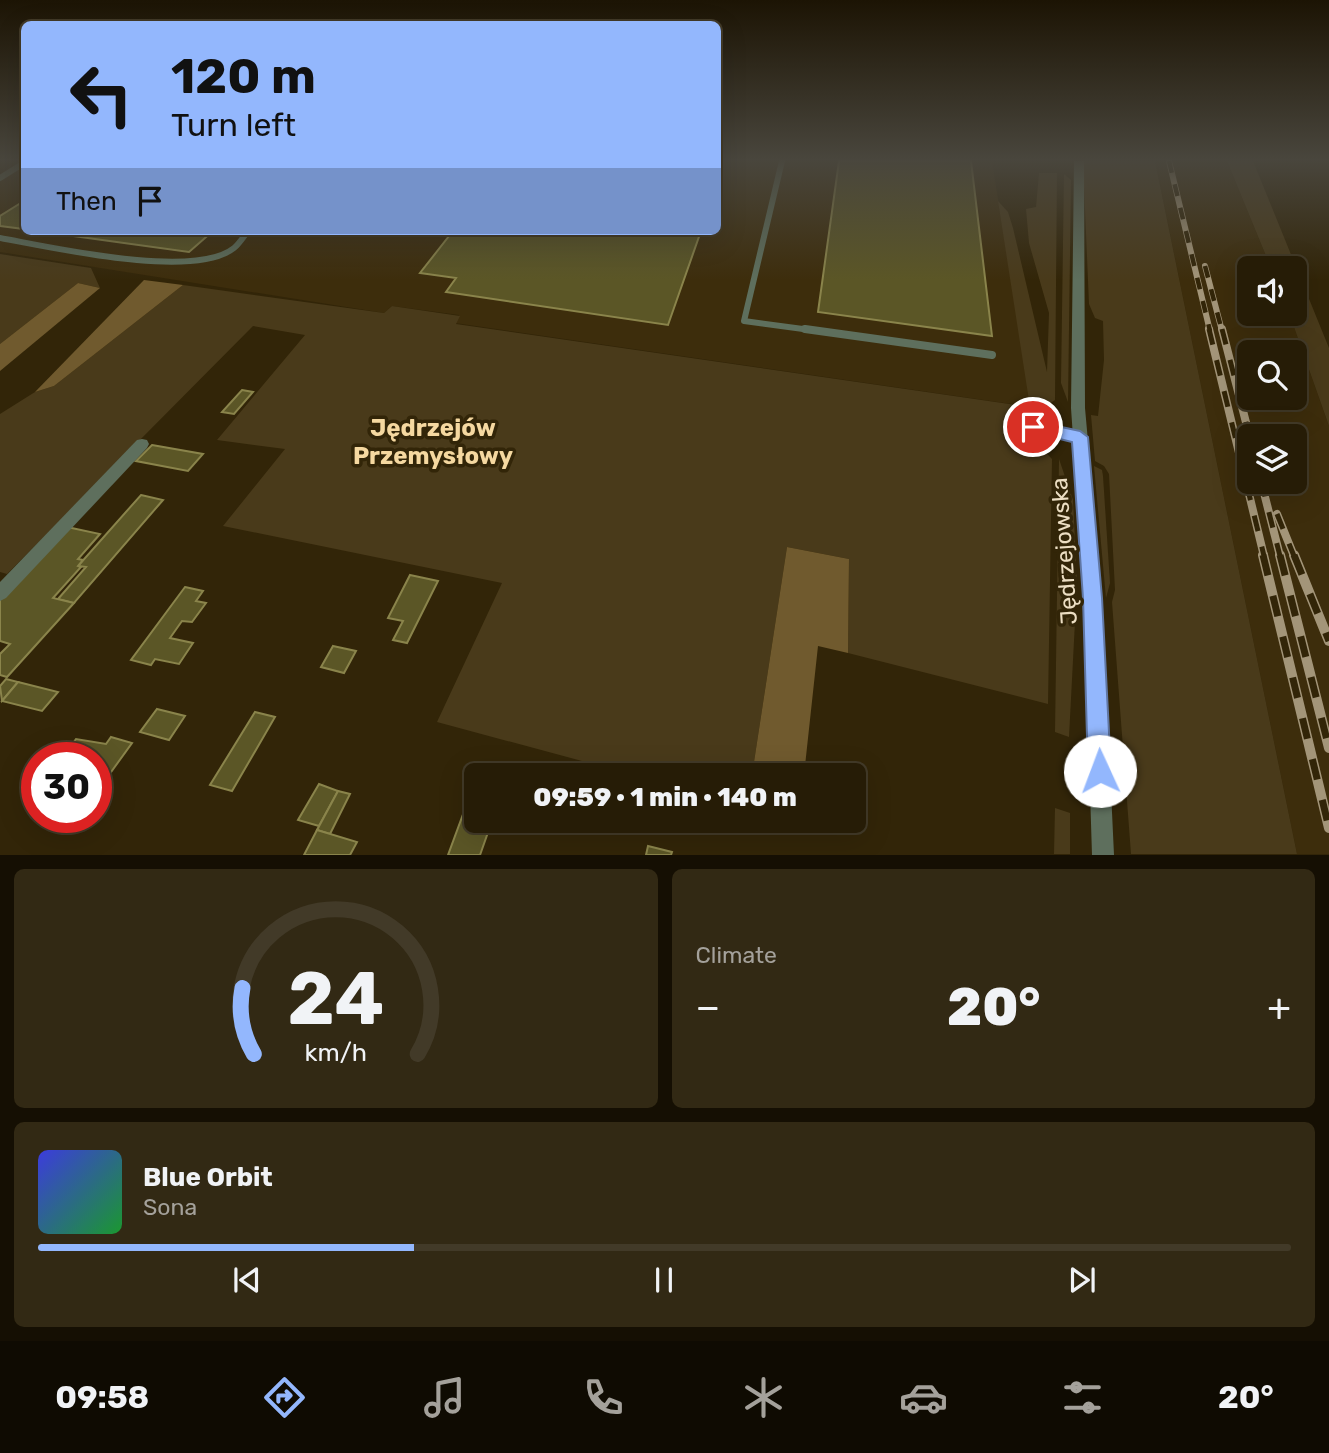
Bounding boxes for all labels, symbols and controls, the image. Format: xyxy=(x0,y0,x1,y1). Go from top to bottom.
text: 120 m xyxy=(171,47,316,105)
icon: left xyxy=(56,49,147,140)
text: Turn left xyxy=(171,106,296,144)
icon: arrive xyxy=(131,182,169,220)
text: Then xyxy=(56,186,117,217)
map controls xyxy=(1237,256,1307,494)
button: sound xyxy=(1237,256,1307,326)
button: search xyxy=(1237,340,1307,410)
pin xyxy=(1003,397,1063,457)
icon: arrive xyxy=(1014,408,1052,446)
district label: Jędrzejów Przemysłowy xyxy=(353,414,513,470)
button: layers xyxy=(1237,424,1307,494)
street label: Jędrzejowska xyxy=(1045,477,1083,625)
position arrow xyxy=(1063,734,1137,808)
speed limit sign: 30 xyxy=(21,742,112,833)
text: 09:59 · 1 min · 140 m xyxy=(533,782,797,813)
text: Climate xyxy=(696,941,777,969)
text: 24 xyxy=(287,957,384,1043)
text: 20° xyxy=(947,976,1040,1038)
text: − xyxy=(696,984,720,1030)
text: + xyxy=(1267,984,1291,1030)
text: km/h xyxy=(305,1038,367,1067)
text: Blue Orbit xyxy=(143,1162,273,1193)
text: Sona xyxy=(143,1193,197,1221)
icon: previous xyxy=(228,1261,266,1299)
icon: pause xyxy=(645,1261,683,1299)
icon: next xyxy=(1063,1261,1101,1299)
icon: directions xyxy=(260,1373,309,1422)
icon: music xyxy=(420,1373,469,1422)
icon: phone xyxy=(579,1373,628,1422)
icon: climate xyxy=(739,1373,788,1422)
icon: car xyxy=(899,1373,948,1422)
icon: filters xyxy=(1058,1373,1107,1422)
text: 09:58 xyxy=(55,1378,149,1416)
text: 20° xyxy=(1218,1378,1274,1416)

